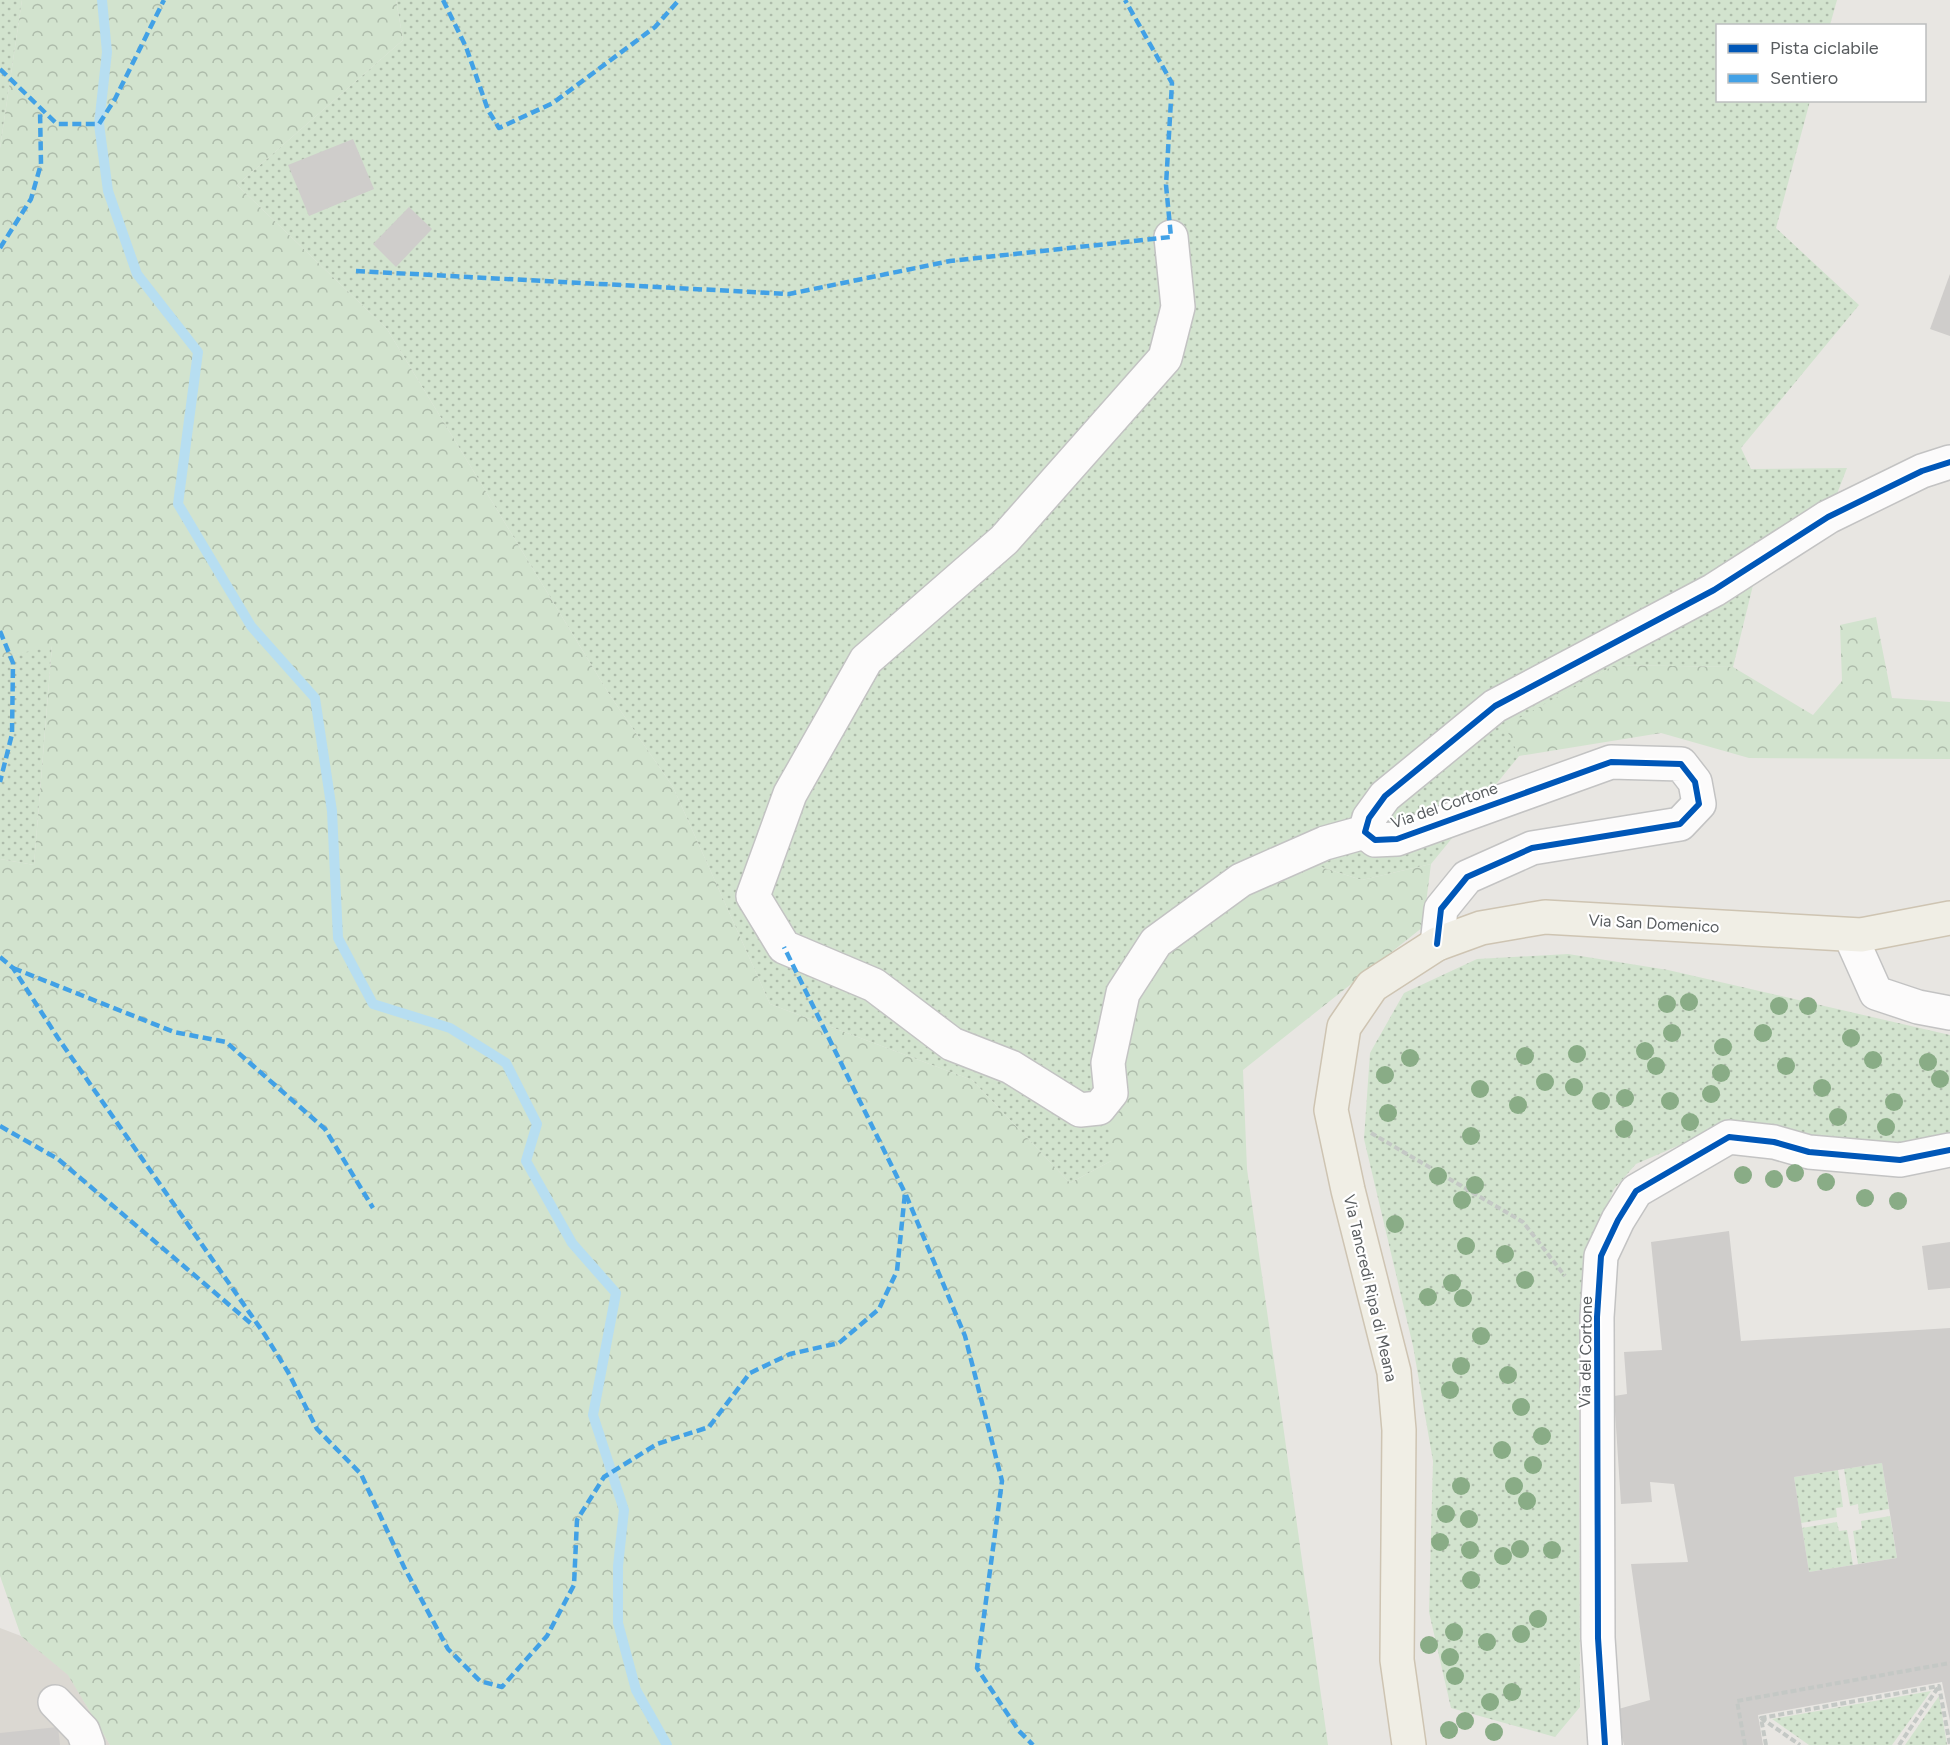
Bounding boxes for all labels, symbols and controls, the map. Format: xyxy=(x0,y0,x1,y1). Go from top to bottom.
legend xyxy=(1716,24,1926,102)
text: Pista ciclabile xyxy=(1770,37,1879,59)
text: Sentiero xyxy=(1770,67,1838,89)
street label: Via del Cortone xyxy=(1388,778,1500,833)
street label: Via San Domenico xyxy=(1588,911,1720,936)
street label: Via Tancredi Ripa di Meana xyxy=(1340,1193,1401,1384)
street label: Via del Cortone xyxy=(1575,1296,1596,1408)

